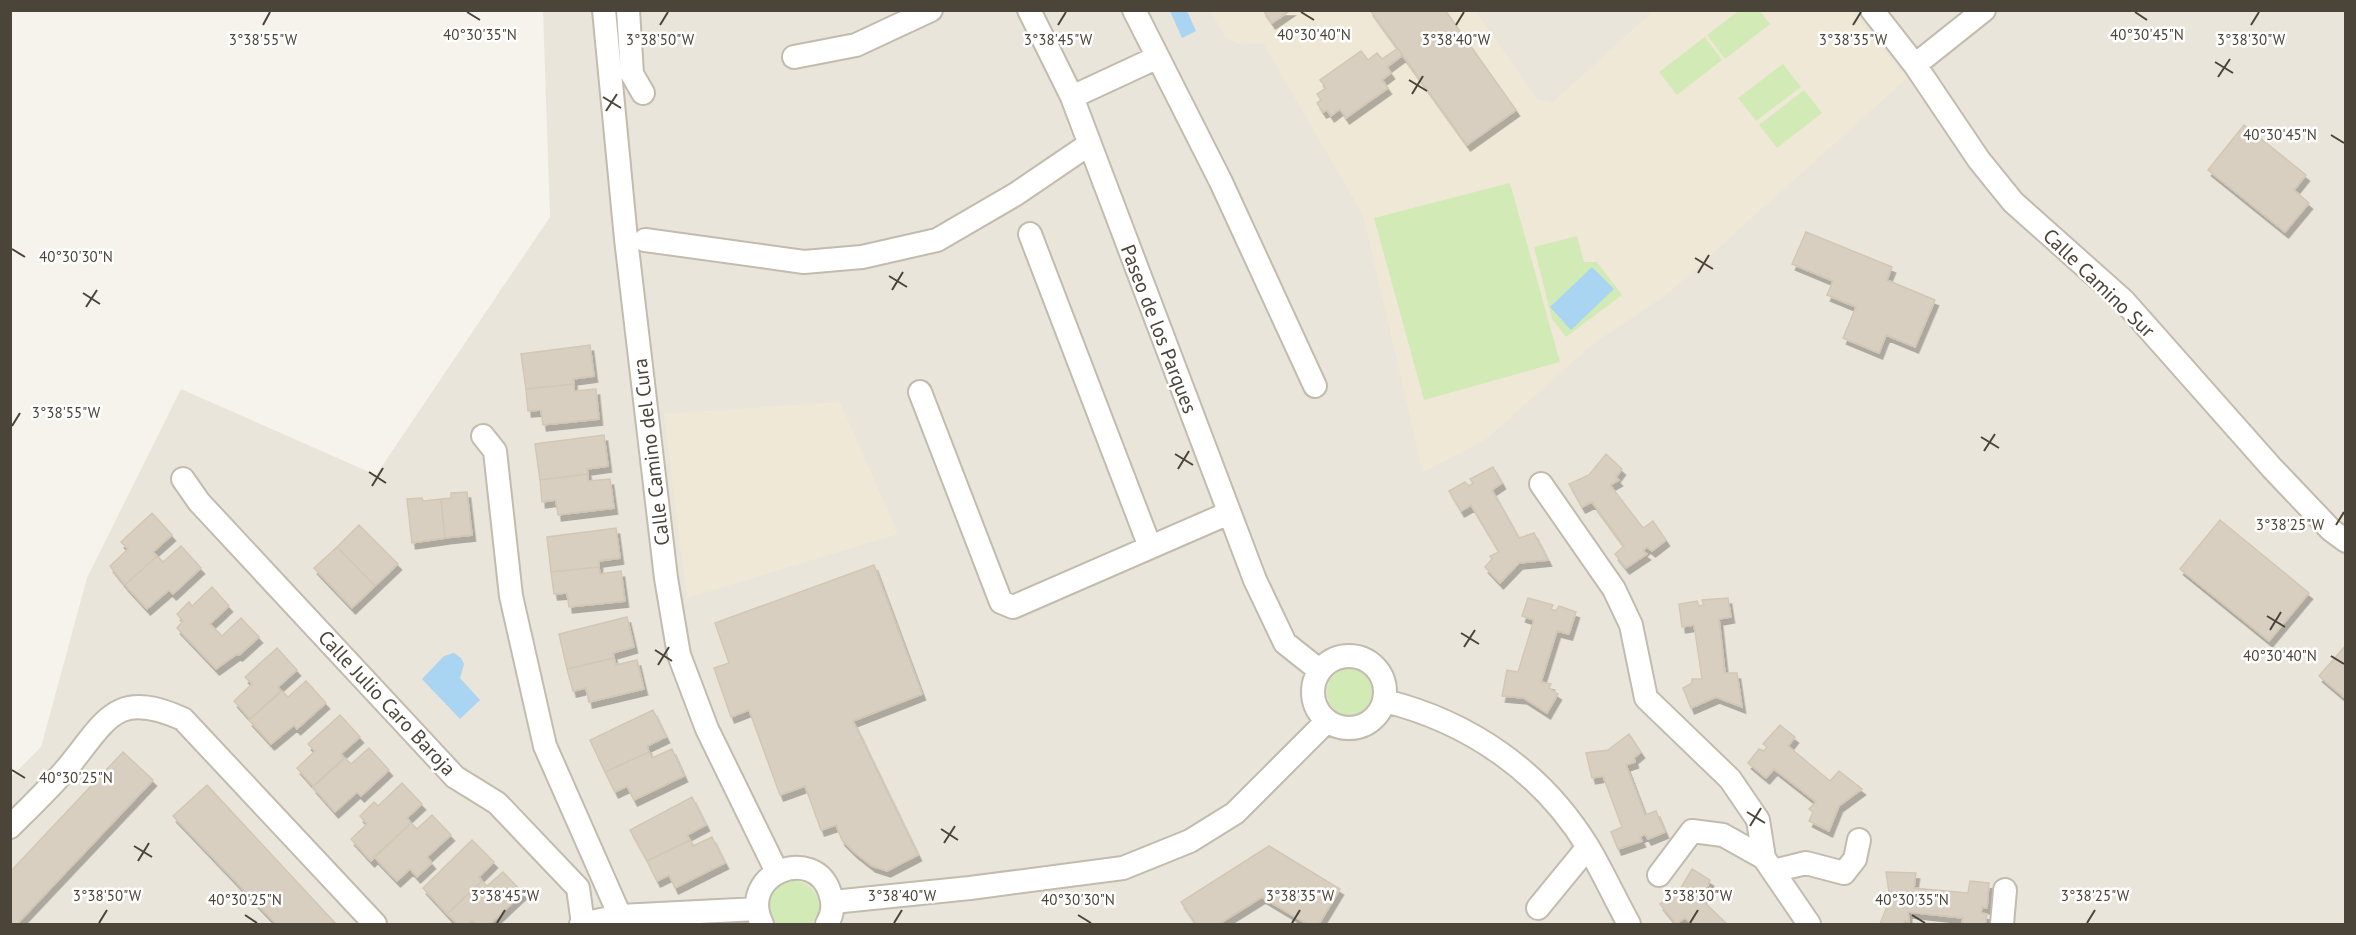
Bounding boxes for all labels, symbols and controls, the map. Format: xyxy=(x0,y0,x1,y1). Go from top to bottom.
text: 40°30'35"N xyxy=(443,25,517,44)
text: 40°30'40"N xyxy=(1277,25,1351,44)
text: 40°30'45"N xyxy=(2110,25,2184,44)
text: 3°38'55"W xyxy=(229,30,298,49)
text: 3°38'50"W xyxy=(626,30,695,49)
text: 3°38'45"W xyxy=(1024,30,1093,49)
text: 3°38'40"W xyxy=(1422,30,1491,49)
text: 3°38'35"W xyxy=(1819,30,1888,49)
text: 3°38'30"W xyxy=(2217,30,2286,49)
text: 40°30'45"N xyxy=(2243,125,2317,144)
street label: Calle Camino Sur xyxy=(2037,223,2161,343)
street label: Paseo de los Parques xyxy=(1115,241,1203,417)
text: 40°30'30"N xyxy=(39,247,113,266)
street label: Calle Camino del Cura xyxy=(627,357,675,547)
text: 3°38'55"W xyxy=(32,403,101,422)
text: 3°38'25"W xyxy=(2256,515,2325,534)
street label: Calle Julio Caro Baroja xyxy=(313,625,461,781)
text: 40°30'40"N xyxy=(2243,646,2317,665)
text: 40°30'25"N xyxy=(39,768,113,787)
text: 3°38'50"W xyxy=(73,886,142,905)
text: 3°38'45"W xyxy=(471,886,540,905)
text: 3°38'40"W xyxy=(868,886,937,905)
text: 3°38'35"W xyxy=(1266,886,1335,905)
text: 3°38'30"W xyxy=(1664,886,1733,905)
text: 3°38'25"W xyxy=(2061,886,2130,905)
text: 40°30'25"N xyxy=(208,890,282,909)
text: 40°30'30"N xyxy=(1041,890,1115,909)
text: 40°30'35"N xyxy=(1875,890,1949,909)

